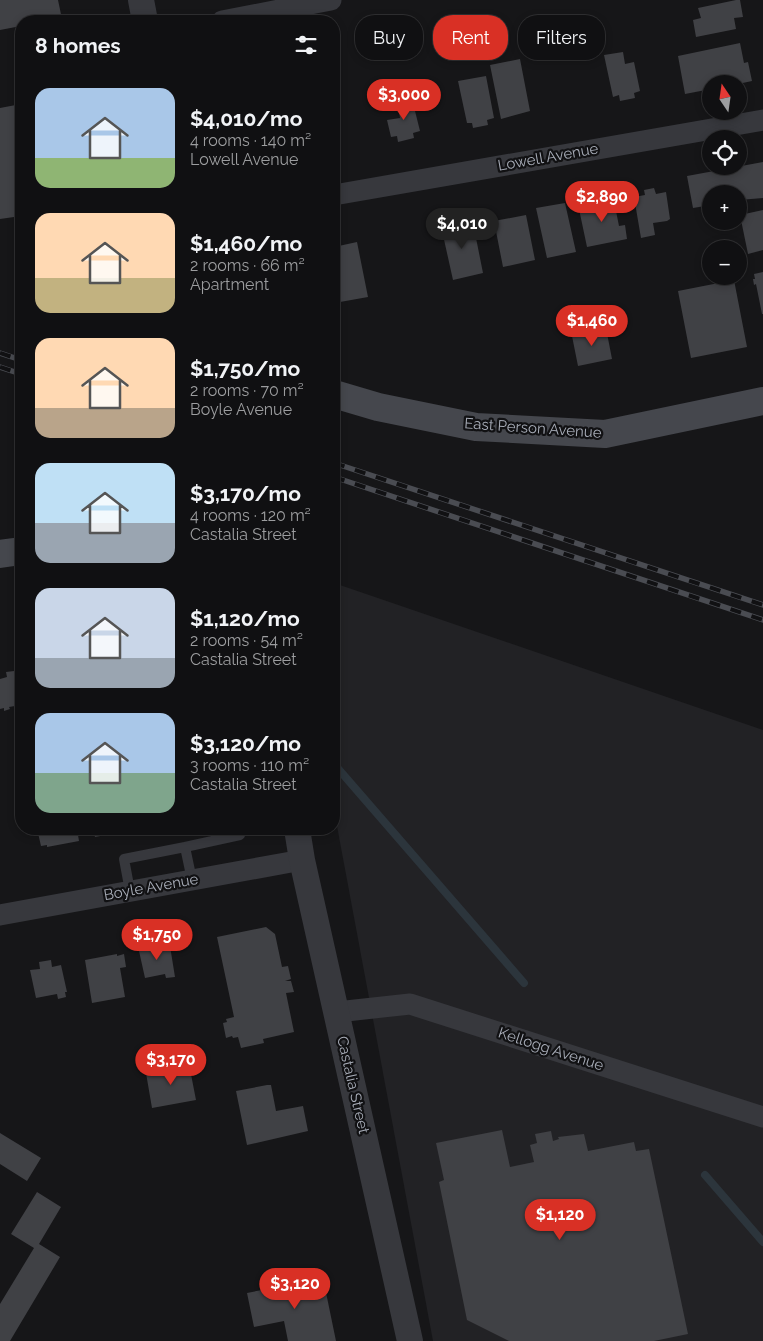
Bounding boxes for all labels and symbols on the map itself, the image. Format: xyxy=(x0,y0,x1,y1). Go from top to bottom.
north arrow xyxy=(702,75,748,120)
pin: $3,000 xyxy=(363,78,445,121)
street label: Lowell Avenue xyxy=(496,139,600,175)
pin: $2,890 xyxy=(561,180,643,223)
pin: $4,010 xyxy=(421,208,503,250)
pin: $1,460 xyxy=(551,304,633,347)
street label: East Person Avenue xyxy=(464,414,602,442)
street label: Boyle Avenue xyxy=(102,870,200,904)
pin: $1,750 xyxy=(116,918,198,961)
street label: Kellogg Avenue xyxy=(496,1024,606,1075)
street label: Castalia Street xyxy=(333,1034,373,1136)
pin: $3,170 xyxy=(130,1044,212,1086)
pin: $1,120 xyxy=(519,1198,601,1241)
pin: $3,120 xyxy=(254,1268,336,1310)

